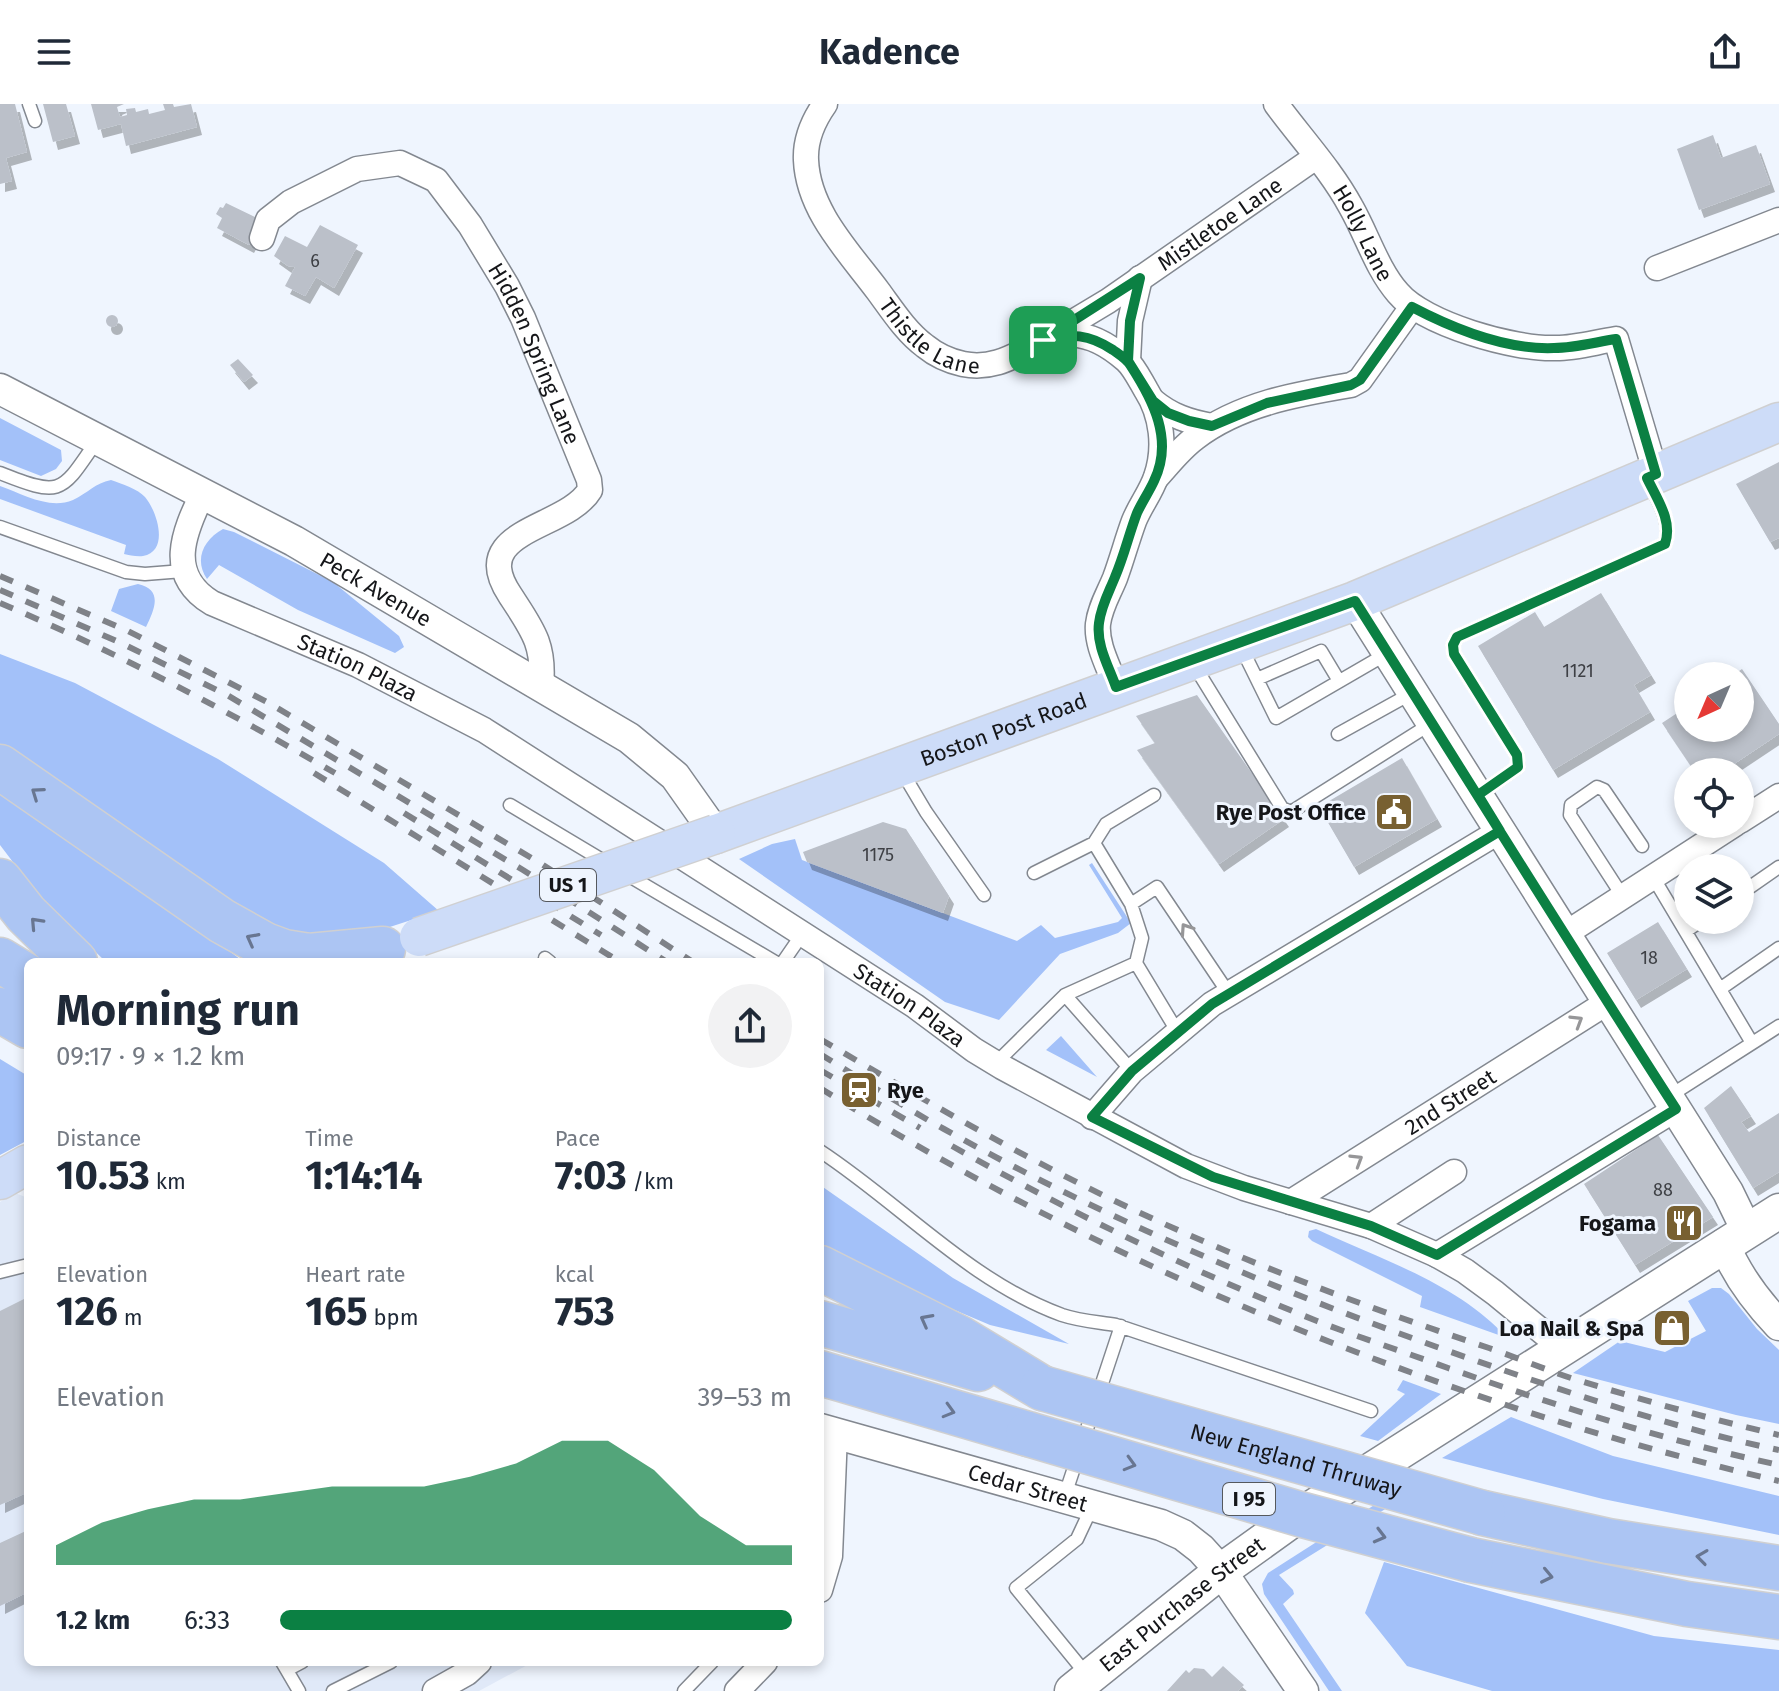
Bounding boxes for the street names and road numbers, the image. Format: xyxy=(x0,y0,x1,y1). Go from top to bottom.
street label: Mistletoe Lane xyxy=(1152,172,1288,277)
street label: Holly Lane xyxy=(1327,180,1399,286)
street label: Hidden Spring Lane xyxy=(482,258,586,449)
street label: Thistle Lane xyxy=(873,293,980,380)
street label: Peck Avenue xyxy=(315,546,436,633)
street label: Station Plaza xyxy=(293,628,422,707)
street label: Boston Post Road xyxy=(917,687,1091,772)
road number: US 1 xyxy=(540,869,596,901)
street label: Station Plaza xyxy=(849,957,971,1053)
street label: 2nd Street xyxy=(1400,1063,1501,1141)
street label: New England Thruway xyxy=(1187,1418,1405,1503)
street label: Cedar Street xyxy=(965,1458,1091,1518)
road number: I 95 xyxy=(1223,1483,1275,1515)
street label: East Purchase Street xyxy=(1094,1531,1270,1678)

